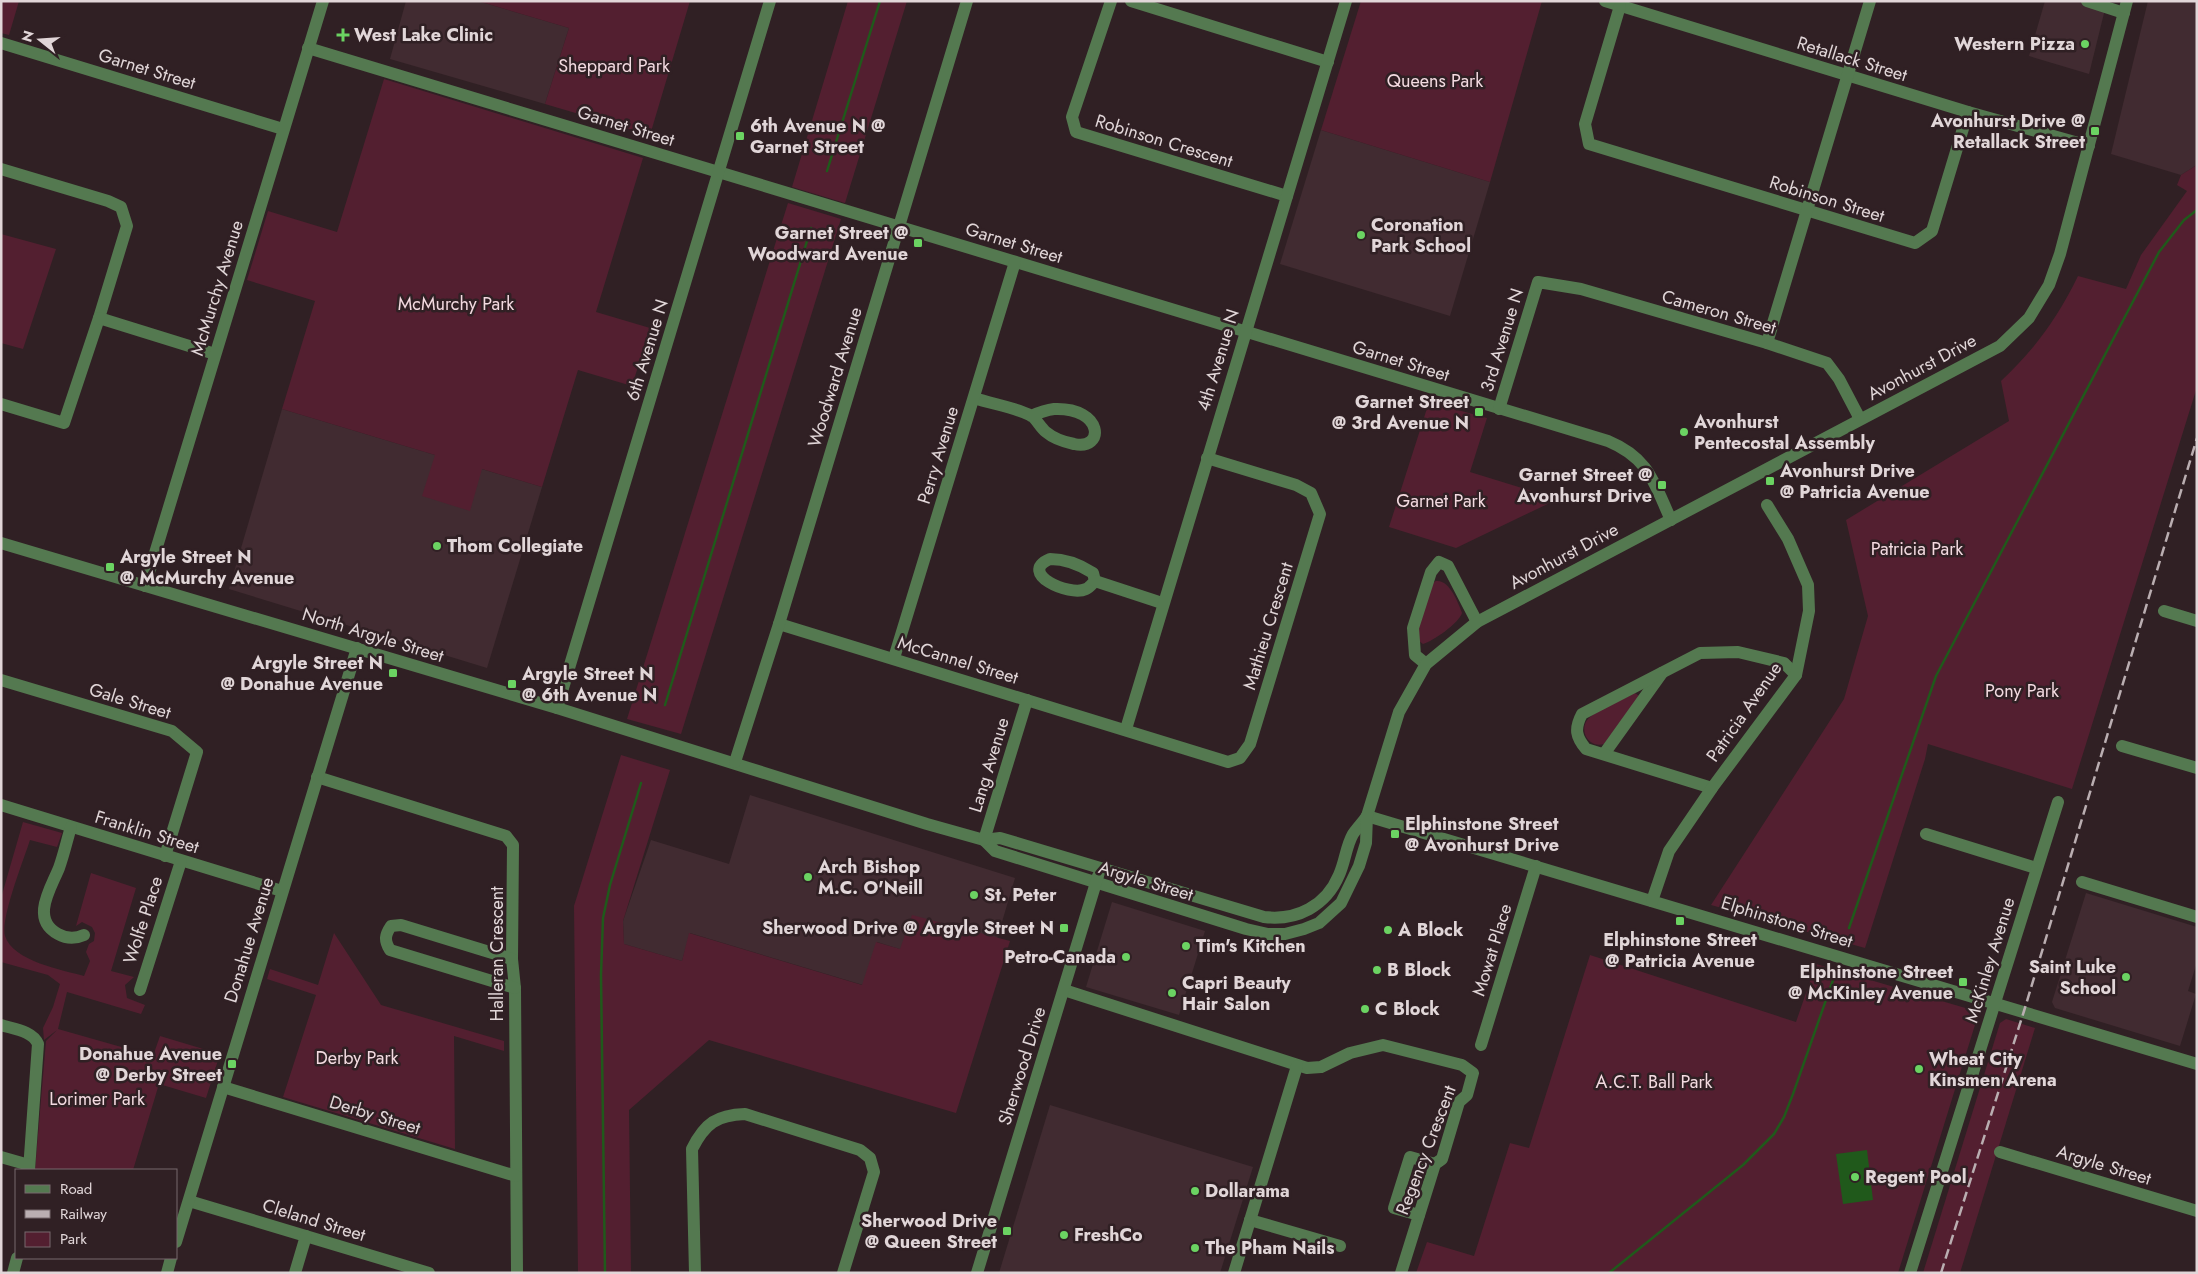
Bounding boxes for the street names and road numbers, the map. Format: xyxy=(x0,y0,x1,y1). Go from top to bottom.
street label: Retallack Street xyxy=(1794,30,1911,88)
street label: Garnet Street xyxy=(95,42,199,96)
street label: Garnet Street xyxy=(574,99,678,153)
street label: Robinson Crescent xyxy=(1092,108,1237,174)
street label: Robinson Street xyxy=(1766,169,1888,229)
street label: Garnet Street xyxy=(962,216,1066,270)
street label: McMurchy Avenue xyxy=(184,217,250,359)
street label: Cameron Street xyxy=(1659,283,1780,341)
street label: 3rd Avenue N xyxy=(1474,285,1530,395)
street label: 6th Avenue N xyxy=(619,296,675,404)
street label: Woodward Avenue xyxy=(801,304,869,450)
street label: 4th Avenue N xyxy=(1190,306,1246,414)
street label: Avonhurst Drive xyxy=(1863,327,1981,407)
street label: Garnet Street xyxy=(1349,334,1453,388)
street label: Perry Avenue xyxy=(911,403,965,507)
street label: Avonhurst Drive xyxy=(1505,516,1623,596)
street label: Mathieu Crescent xyxy=(1236,558,1300,693)
street label: North Argyle Street xyxy=(299,601,448,669)
street label: McCannel Street xyxy=(895,629,1022,691)
street label: Patricia Avenue xyxy=(1700,657,1788,767)
street label: Gale Street xyxy=(86,676,175,726)
street label: Lang Avenue xyxy=(962,714,1016,816)
street label: Franklin Street xyxy=(92,804,203,860)
street label: Argyle Street xyxy=(1095,854,1197,908)
street label: Wolfe Place xyxy=(117,873,169,967)
street label: Donahue Avenue xyxy=(218,874,280,1006)
street label: Halleran Crescent xyxy=(484,886,510,1022)
street label: Elphinstone Street xyxy=(1718,890,1857,955)
street label: McKinley Avenue xyxy=(1959,894,2021,1026)
street label: Mowat Place xyxy=(1466,901,1518,999)
street label: Sherwood Drive xyxy=(992,1004,1052,1128)
street label: Regency Crescent xyxy=(1389,1081,1463,1218)
street label: Derby Street xyxy=(326,1089,424,1141)
street label: Argyle Street xyxy=(2053,1138,2155,1192)
street label: Cleland Street xyxy=(259,1192,369,1248)

